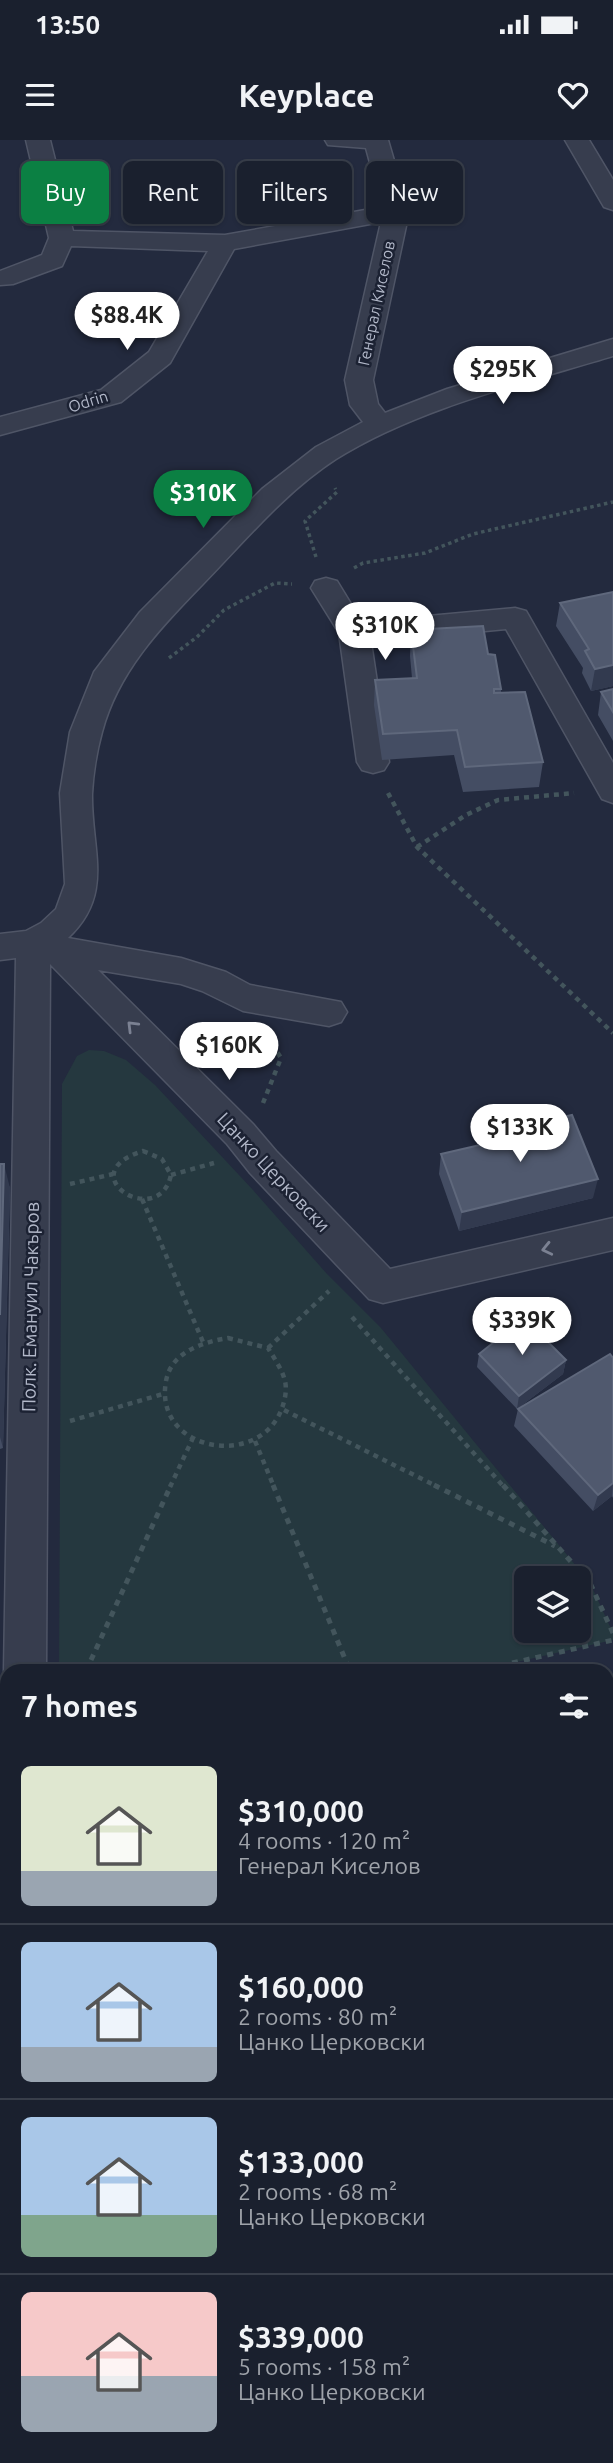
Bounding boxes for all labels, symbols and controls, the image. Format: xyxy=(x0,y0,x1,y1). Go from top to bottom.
text: 13:50 xyxy=(35,10,100,39)
icon: menu xyxy=(21,76,59,114)
icon: heart xyxy=(554,76,592,114)
text: Keyplace xyxy=(239,77,374,113)
chip: Buy xyxy=(21,161,109,224)
chip: Rent xyxy=(123,161,223,224)
chip: Filters xyxy=(237,161,352,224)
chip: New xyxy=(366,161,463,224)
street label: Генерал Киселов xyxy=(354,239,398,367)
pin: $88.4K xyxy=(70,292,184,352)
text: $88.4K xyxy=(91,302,163,327)
pin: $295K xyxy=(454,346,552,406)
text: $295K xyxy=(469,356,537,381)
street label: Odrin xyxy=(66,386,110,416)
pin: $310K xyxy=(154,470,252,530)
text: $310K xyxy=(169,480,237,505)
pin: $310K xyxy=(336,602,434,662)
text: $310K xyxy=(351,612,419,637)
one-way arrow xyxy=(128,1021,141,1034)
pin: $160K xyxy=(180,1023,278,1082)
text: $160K xyxy=(195,1032,263,1057)
pin: $133K xyxy=(471,1104,569,1164)
street label: Цанко Церковски xyxy=(213,1108,335,1236)
text: $133K xyxy=(486,1114,554,1139)
street label: Полк. Емануил Чакъров xyxy=(17,1202,43,1412)
one-way arrow xyxy=(541,1241,553,1256)
pin: $339K xyxy=(473,1298,571,1357)
text: $339K xyxy=(488,1307,556,1332)
map controls xyxy=(514,1566,591,1643)
button: layers xyxy=(514,1566,591,1643)
icon: filters xyxy=(555,1687,593,1725)
text: 7 homes xyxy=(21,1689,138,1723)
icon: home xyxy=(77,1794,161,1878)
text: $310,000 xyxy=(238,1794,364,1828)
text: 4 rooms · 120 m² xyxy=(238,1828,410,1853)
text: Генерал Киселов xyxy=(238,1853,421,1878)
icon: home xyxy=(77,1970,161,2054)
text: $160,000 xyxy=(238,1970,364,2004)
text: 2 rooms · 80 m² xyxy=(238,2004,397,2029)
text: Цанко Церковски xyxy=(238,2029,426,2054)
icon: home xyxy=(77,2145,161,2229)
text: $133,000 xyxy=(238,2145,364,2179)
text: 2 rooms · 68 m² xyxy=(238,2179,397,2204)
text: Цанко Церковски xyxy=(238,2204,426,2229)
icon: home xyxy=(77,2320,161,2404)
text: $339,000 xyxy=(238,2320,364,2354)
text: 5 rooms · 158 m² xyxy=(238,2354,410,2379)
text: Цанко Церковски xyxy=(238,2379,426,2404)

